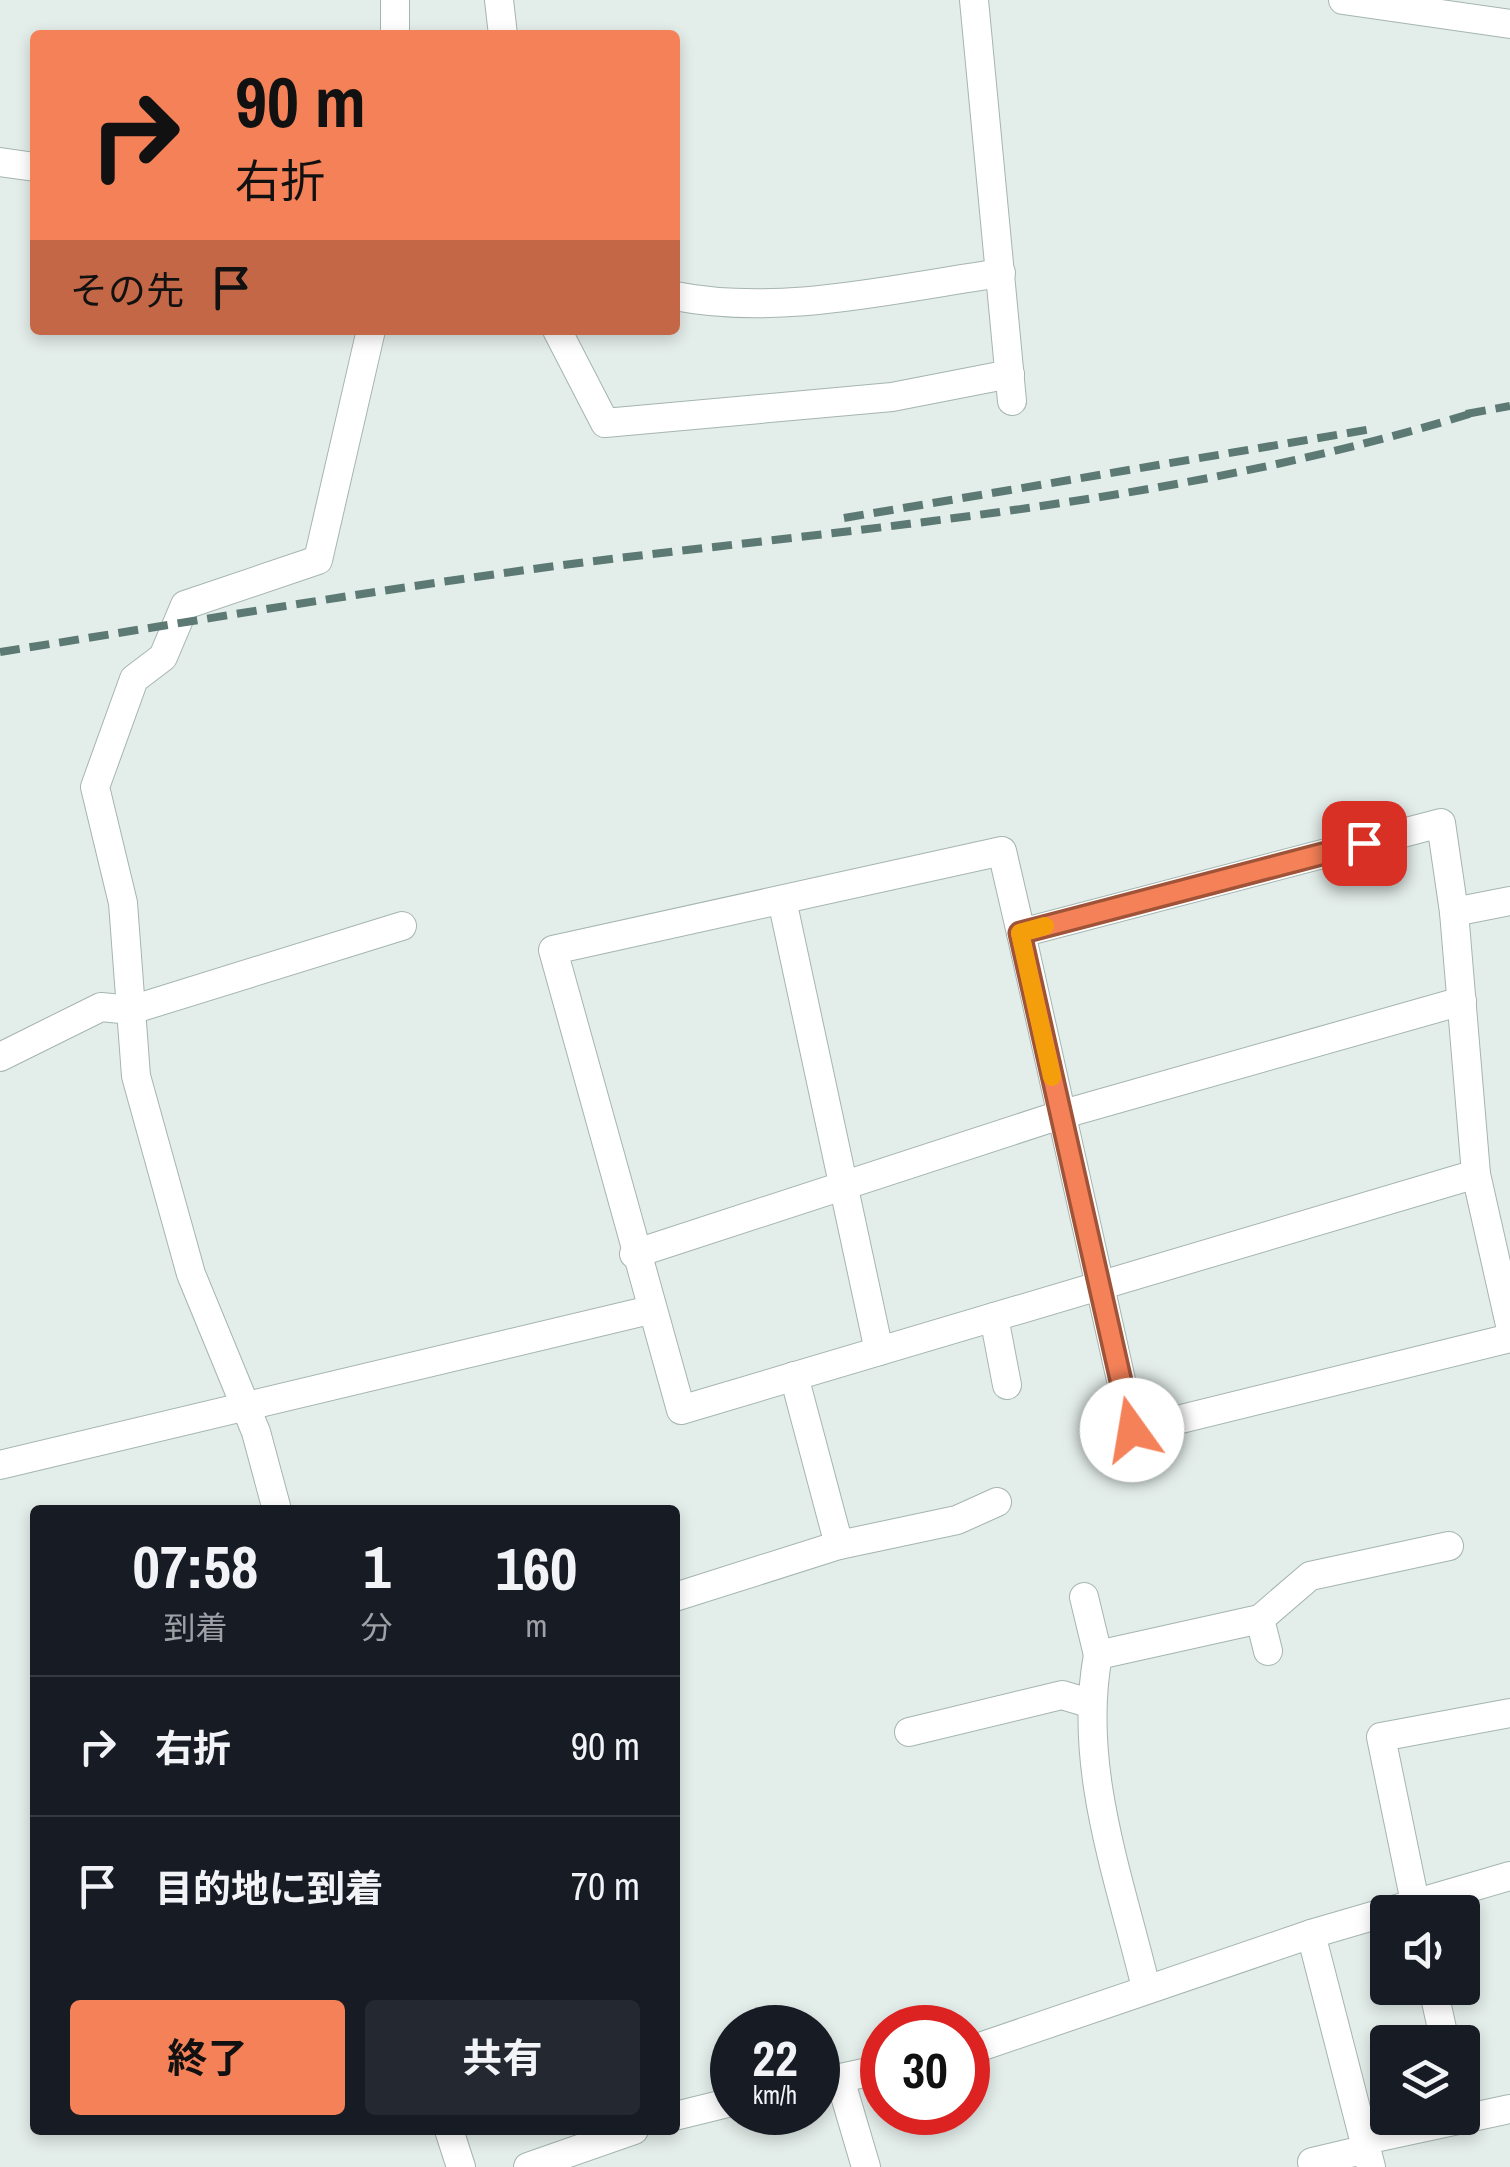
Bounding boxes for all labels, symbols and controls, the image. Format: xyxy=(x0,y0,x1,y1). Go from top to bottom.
text: 90 m xyxy=(235,55,366,149)
icon: right xyxy=(70,70,200,200)
text: 右折 xyxy=(235,150,325,211)
icon: arrive xyxy=(204,260,259,315)
text: その先 xyxy=(70,265,184,316)
pin xyxy=(1322,801,1407,886)
icon: arrive xyxy=(1337,816,1392,871)
position arrow xyxy=(1080,1378,1184,1482)
text: 07:58 xyxy=(133,1526,258,1607)
text: 1 xyxy=(363,1526,391,1607)
text: 160 xyxy=(495,1528,577,1609)
text: m xyxy=(526,1604,547,1647)
text: 到着 xyxy=(163,1606,227,1649)
text: 分 xyxy=(361,1606,393,1649)
icon: right xyxy=(70,1719,125,1774)
text: 90 m xyxy=(571,1721,640,1772)
text: 右折 xyxy=(155,1723,231,1774)
icon: arrive xyxy=(70,1859,125,1914)
text: 70 m xyxy=(571,1861,640,1912)
text: 目的地に到着 xyxy=(155,1863,383,1914)
map controls xyxy=(1370,1895,1480,2135)
button: sound xyxy=(1370,1895,1480,2005)
button: 終了 xyxy=(70,2000,345,2115)
button: 共有 xyxy=(365,2000,640,2115)
speed limit sign: 30 xyxy=(860,2005,990,2135)
text: 22 xyxy=(752,2024,798,2092)
button: layers xyxy=(1370,2025,1480,2135)
text: km/h xyxy=(753,2078,797,2112)

